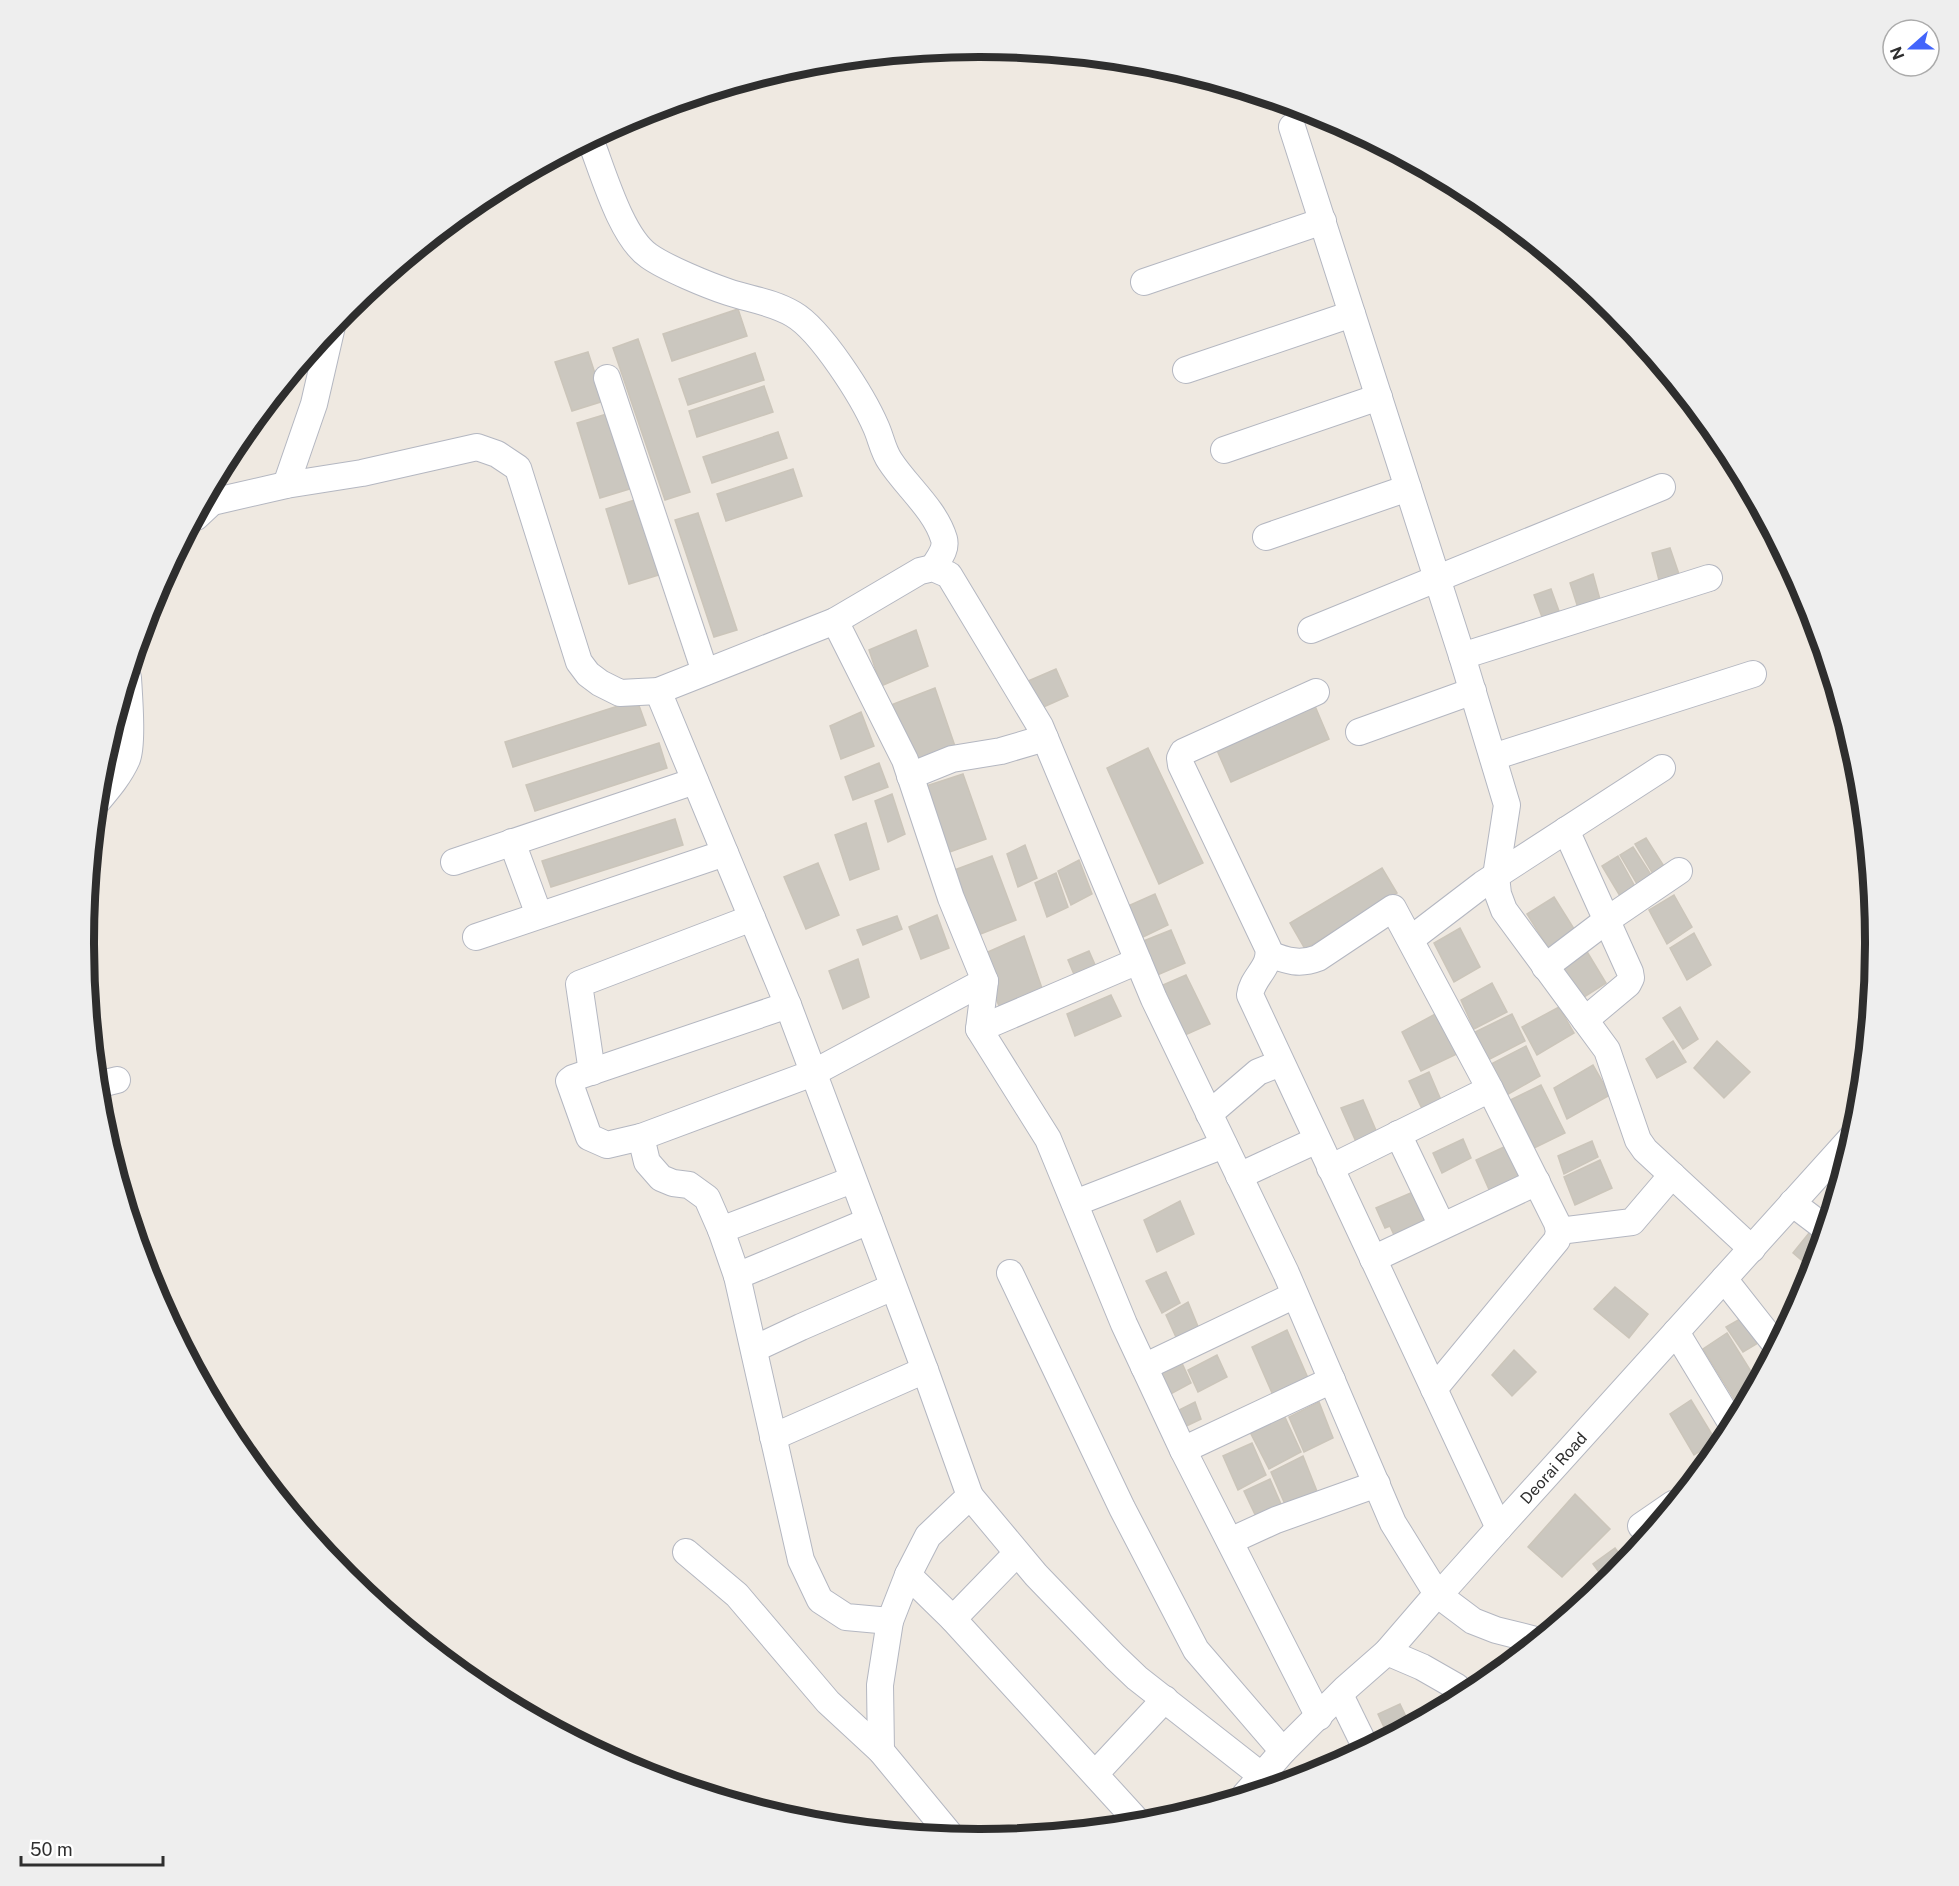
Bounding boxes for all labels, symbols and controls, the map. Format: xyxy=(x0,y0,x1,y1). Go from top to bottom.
north arrow xyxy=(1881,18,1941,78)
text: N xyxy=(1886,44,1909,62)
street label: Deorai Road xyxy=(1516,1428,1590,1508)
scale bar xyxy=(21,1829,164,1867)
text: 50 m xyxy=(30,1839,73,1860)

